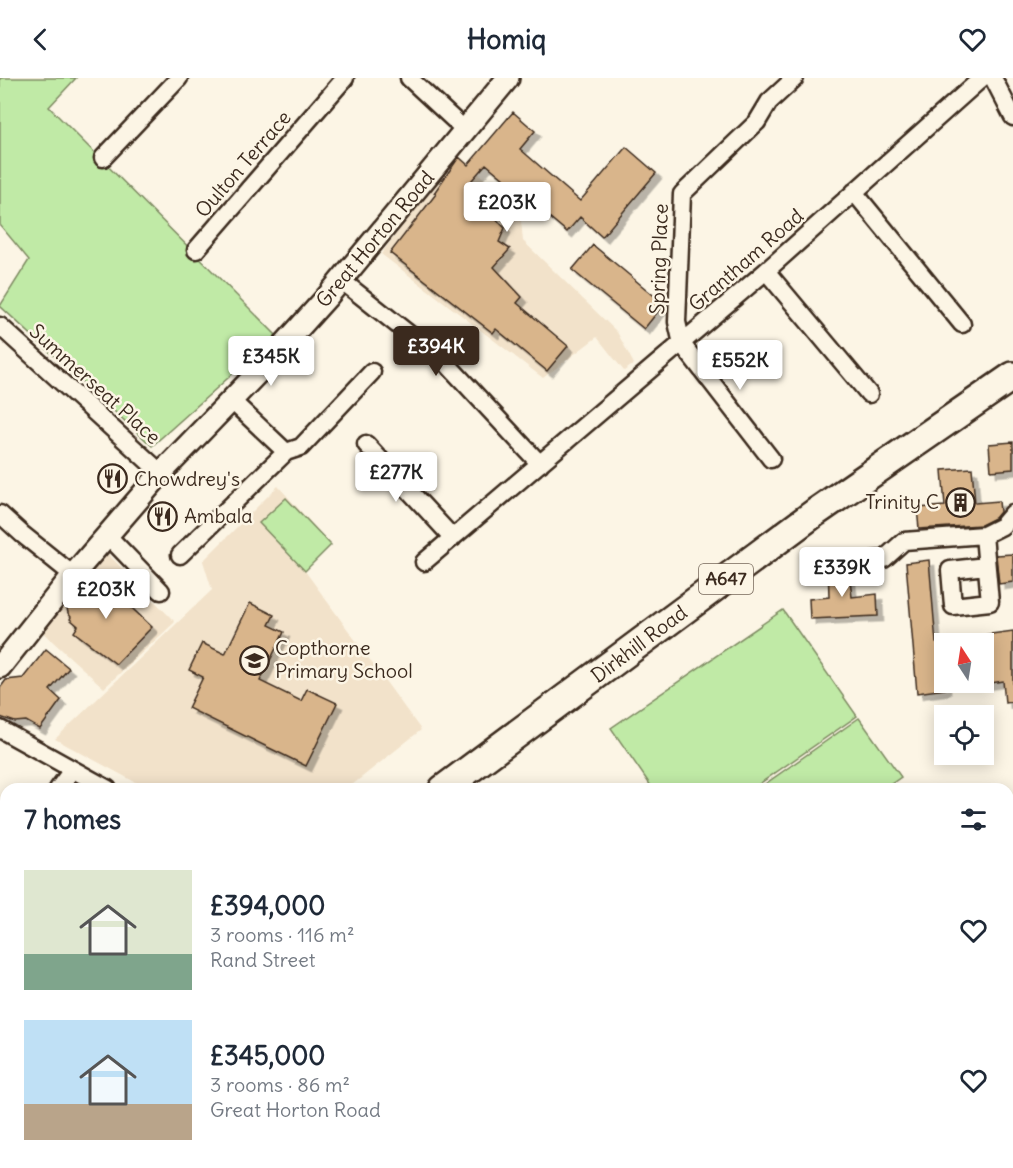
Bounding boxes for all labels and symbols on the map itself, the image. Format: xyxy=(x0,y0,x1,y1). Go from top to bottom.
street label: Oulton Terrace xyxy=(189,105,296,222)
street label: Great Horton Road xyxy=(310,165,439,312)
pin: £203K xyxy=(465,182,549,233)
street label: Spring Place xyxy=(644,203,673,315)
street label: Grantham Road xyxy=(683,203,808,316)
street label: Summerseat Place xyxy=(25,318,166,449)
pin: £394K xyxy=(394,326,478,377)
pin: £345K xyxy=(229,336,313,387)
pin: £552K xyxy=(698,340,782,391)
pin: £277K xyxy=(354,452,438,503)
restaurant icon: Chowdrey's xyxy=(97,463,129,495)
place label: Chowdrey's xyxy=(134,466,240,491)
building icon: Trinity C xyxy=(944,486,976,518)
place label: Trinity C xyxy=(865,489,939,514)
restaurant icon: Ambala xyxy=(147,500,179,532)
place label: Ambala xyxy=(184,503,253,528)
pin: £339K xyxy=(800,547,884,598)
road number: A647 xyxy=(699,564,753,594)
pin: £203K xyxy=(64,569,148,620)
street label: Dirkhill Road xyxy=(586,599,692,688)
north arrow xyxy=(934,633,994,693)
place label: Copthorne Primary School xyxy=(275,635,413,683)
school or university icon: Copthorne Primary School xyxy=(238,644,270,676)

